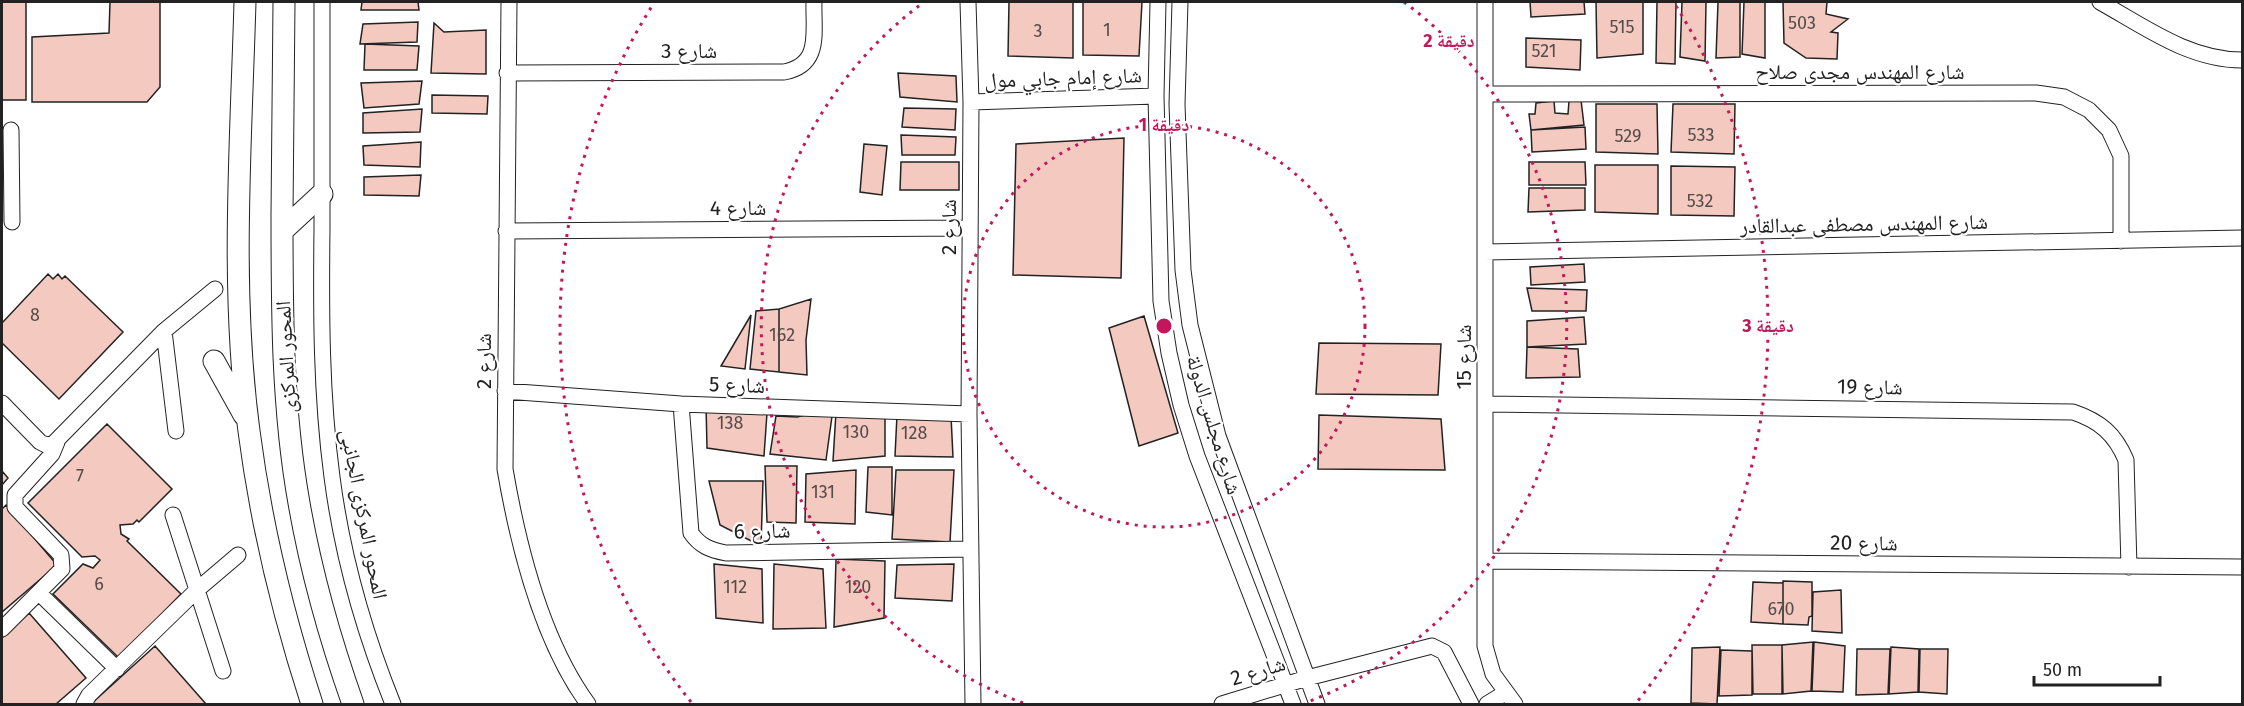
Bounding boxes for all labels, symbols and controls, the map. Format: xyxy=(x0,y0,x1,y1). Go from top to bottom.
house number: 503 xyxy=(1788,12,1816,34)
house number: 515 xyxy=(1610,16,1634,38)
house number: 1 xyxy=(1103,19,1111,41)
house number: 3 xyxy=(1034,20,1042,42)
text: 2 دقيقة xyxy=(1423,30,1475,52)
street label: شارع 3 xyxy=(661,38,717,64)
house number: 521 xyxy=(1531,40,1557,62)
street label: شارع المهندس مجدى صلاح xyxy=(1755,59,1965,85)
street label: شارع إمام جابي مول xyxy=(984,62,1142,97)
text: 1 دقيقة xyxy=(1139,114,1189,136)
house number: 533 xyxy=(1688,124,1714,146)
house number: 529 xyxy=(1615,125,1641,147)
house number: 532 xyxy=(1687,190,1713,212)
street label: شارع 4 xyxy=(710,195,766,221)
street label: شارع 2 xyxy=(936,199,962,255)
street label: شارع المهندس مصطفى عبدالقادر xyxy=(1739,209,1988,239)
street label: المحور المركزى xyxy=(270,300,302,414)
house number: 8 xyxy=(30,304,40,326)
text: 3 دقيقة xyxy=(1741,315,1794,337)
centre of rings xyxy=(1154,316,1174,336)
house number: 162 xyxy=(769,324,795,346)
street label: شارع 15 xyxy=(1451,324,1477,390)
street label: شارع 2 xyxy=(471,333,497,389)
street label: شارع مجلس الدولة xyxy=(1180,352,1248,498)
street label: شارع 5 xyxy=(709,371,765,399)
street label: شارع 19 xyxy=(1837,373,1903,401)
house number: 138 xyxy=(717,412,743,434)
house number: 130 xyxy=(843,421,869,443)
house number: 128 xyxy=(901,422,927,444)
street label: المحور المركزى الجانبى xyxy=(335,427,393,601)
house number: 7 xyxy=(76,465,84,487)
house number: 131 xyxy=(811,481,835,503)
street label: شارع 6 xyxy=(733,518,791,544)
street label: شارع 20 xyxy=(1830,529,1898,557)
house number: 6 xyxy=(94,573,104,595)
house number: 112 xyxy=(723,576,747,598)
house number: 120 xyxy=(845,576,871,598)
house number: 670 xyxy=(1768,598,1794,620)
scale bar xyxy=(2034,649,2160,687)
street label: شارع 2 xyxy=(1227,650,1289,692)
text: 50 m xyxy=(2043,659,2082,681)

